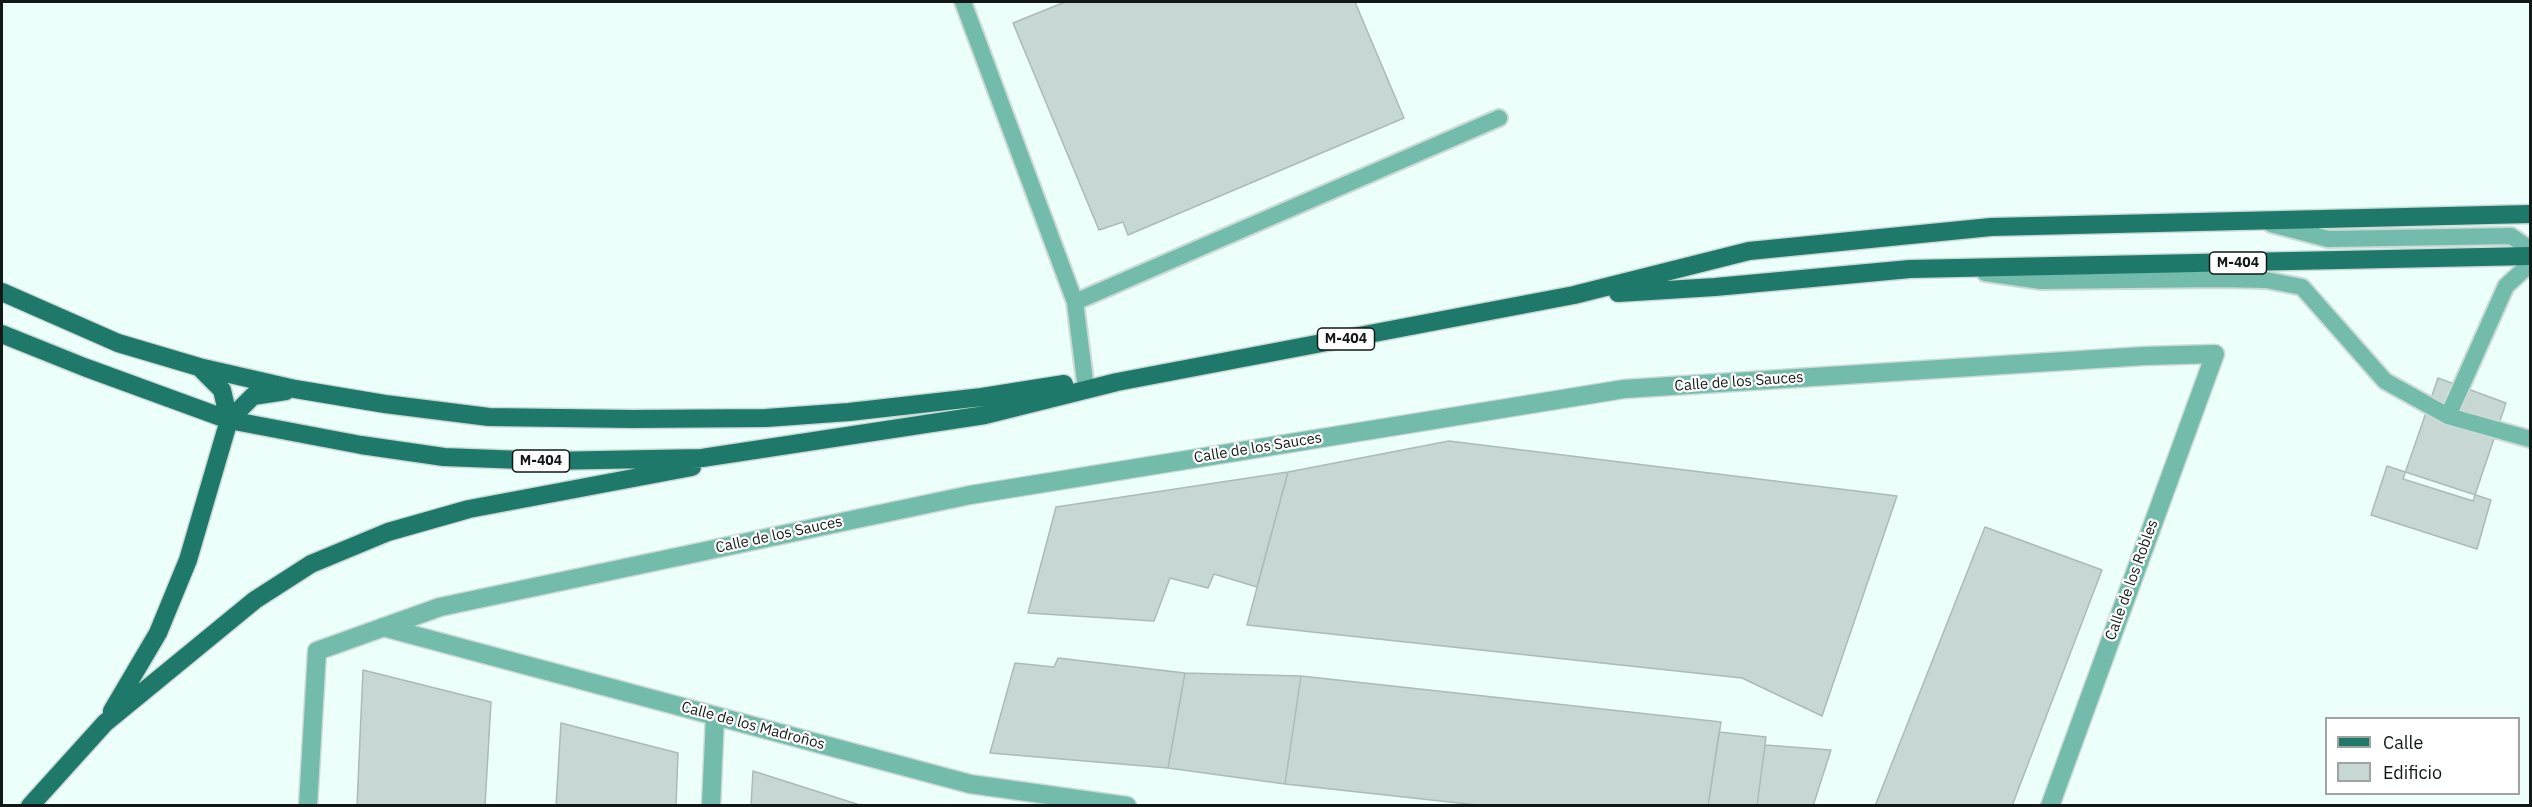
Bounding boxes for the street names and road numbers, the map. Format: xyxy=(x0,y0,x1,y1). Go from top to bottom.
road number: M-404 xyxy=(2210,252,2266,274)
road number: M-404 xyxy=(1318,328,1374,350)
street label: Calle de los Sauces xyxy=(1674,369,1804,395)
street label: Calle de los Sauces xyxy=(1193,429,1323,467)
road number: M-404 xyxy=(512,450,570,472)
street label: Calle de los Sauces xyxy=(714,513,844,557)
street label: Calle de los Robles xyxy=(2102,517,2162,643)
street label: Calle de los Madroños xyxy=(679,698,827,754)

